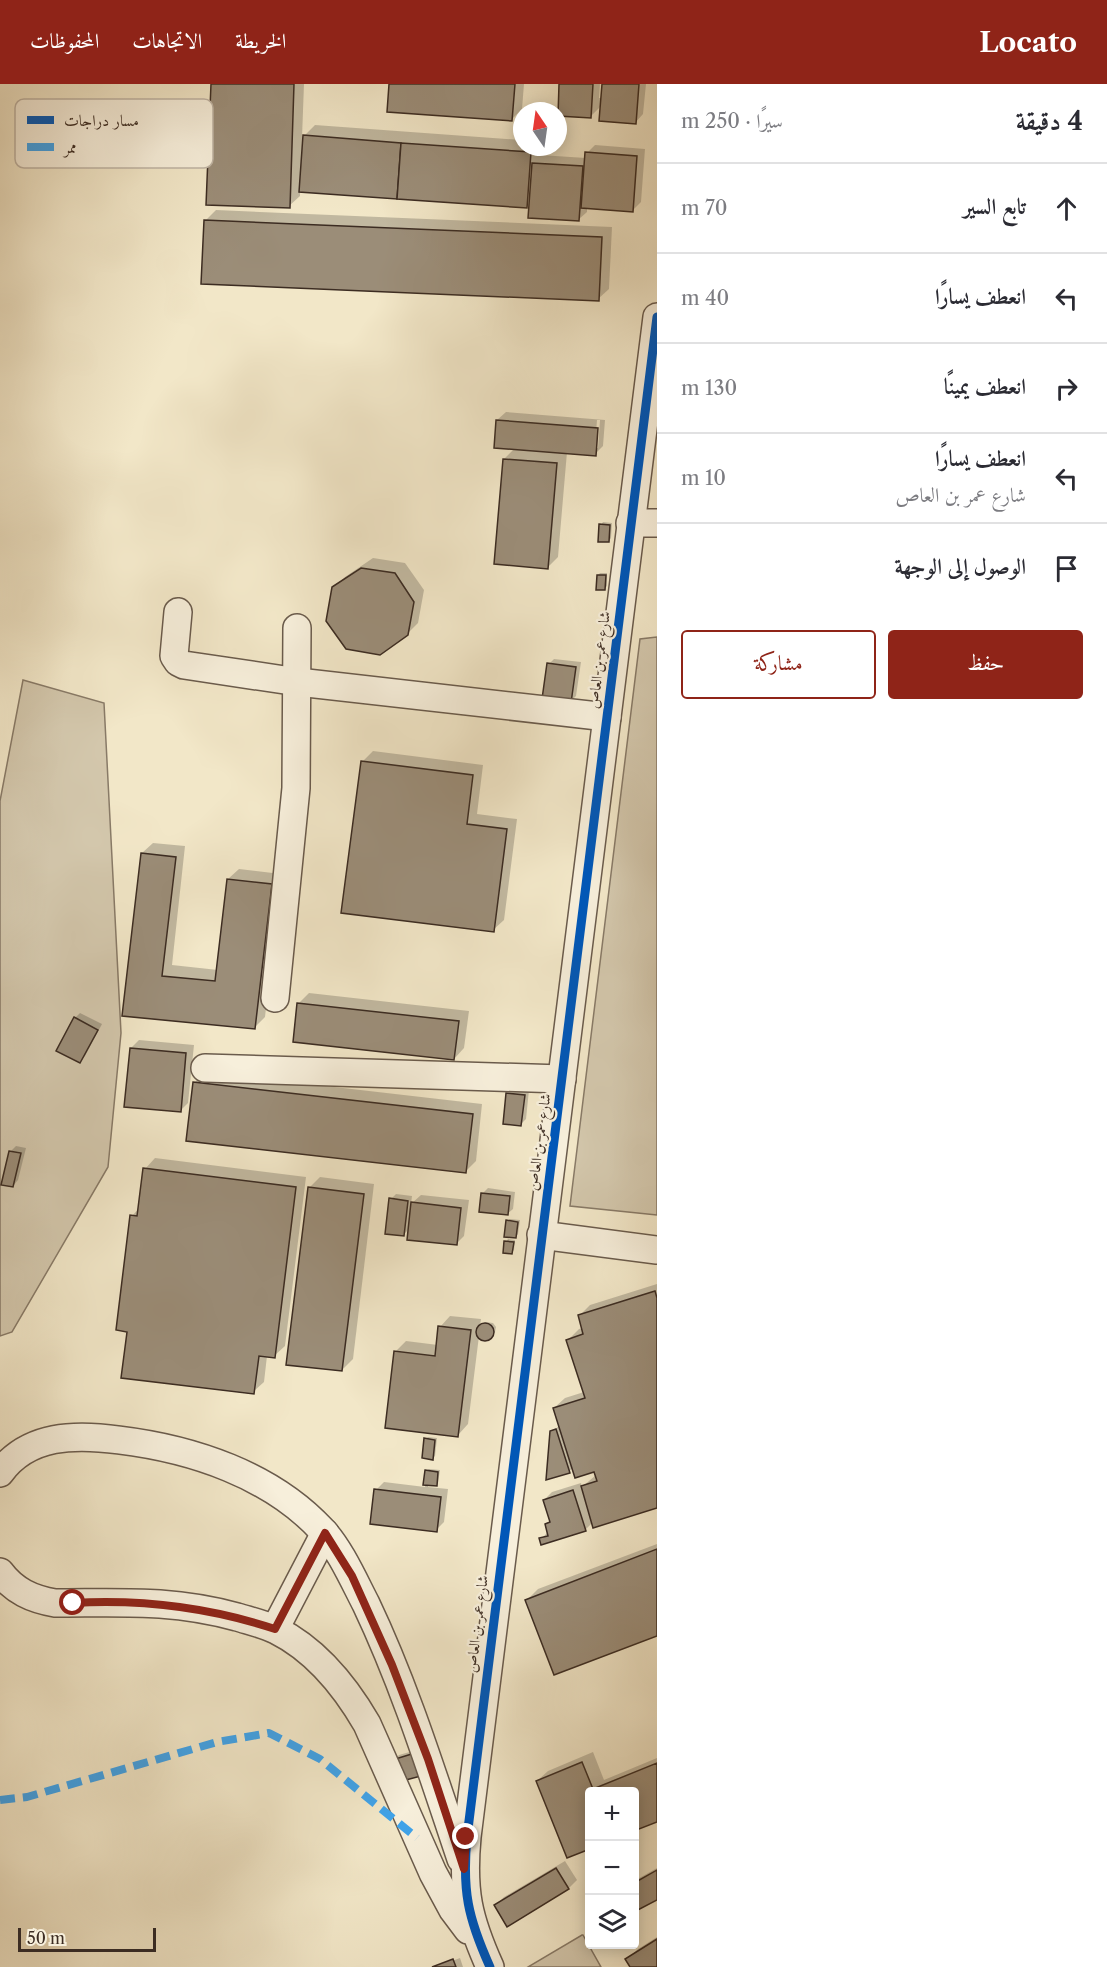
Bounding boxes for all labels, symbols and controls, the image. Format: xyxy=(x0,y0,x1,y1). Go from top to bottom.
text: Locato xyxy=(979,25,1077,59)
text: المحفوظات xyxy=(30,28,99,53)
text: الاتجاهات xyxy=(132,28,202,53)
text: الخريطة xyxy=(235,28,286,53)
legend xyxy=(15,99,213,168)
north arrow xyxy=(513,102,567,156)
text: 4 دقيقة xyxy=(1016,105,1083,137)
text: سيرًا · 250 m xyxy=(681,109,783,133)
text: مسار دراجات xyxy=(64,110,139,130)
text: ممر xyxy=(62,137,77,158)
icon: ahead xyxy=(1050,192,1083,225)
text: تابع السير xyxy=(963,193,1026,220)
text: 70 m xyxy=(681,196,728,220)
icon: left xyxy=(1050,282,1083,315)
text: انعطف يسارًا xyxy=(935,283,1026,310)
text: 40 m xyxy=(681,286,729,310)
icon: right xyxy=(1050,372,1083,405)
text: انعطف يمينًا xyxy=(944,373,1026,400)
text: 130 m xyxy=(681,376,737,400)
text: انعطف يسارًا xyxy=(935,445,1026,472)
icon: left xyxy=(1050,462,1083,495)
text: 10 m xyxy=(681,466,726,490)
text: شارع عمر بن العاص xyxy=(895,483,1026,507)
icon: arrive xyxy=(1050,552,1083,585)
text: الوصول إلى الوجهة xyxy=(894,553,1026,580)
street label: شارع عمر بن العاص xyxy=(583,610,618,710)
button: مشاركة xyxy=(681,630,876,699)
button: حفظ xyxy=(888,630,1083,699)
street label: شارع عمر بن العاص xyxy=(522,1092,559,1192)
street label: شارع عمر بن العاص xyxy=(461,1574,496,1674)
route start xyxy=(59,1589,85,1615)
map controls xyxy=(585,1787,639,1949)
button: + xyxy=(585,1787,639,1841)
route end xyxy=(452,1823,478,1849)
button: − xyxy=(585,1841,639,1895)
button: layers xyxy=(585,1895,639,1949)
scale bar xyxy=(18,1925,156,1952)
text: 50 m xyxy=(27,1928,65,1948)

